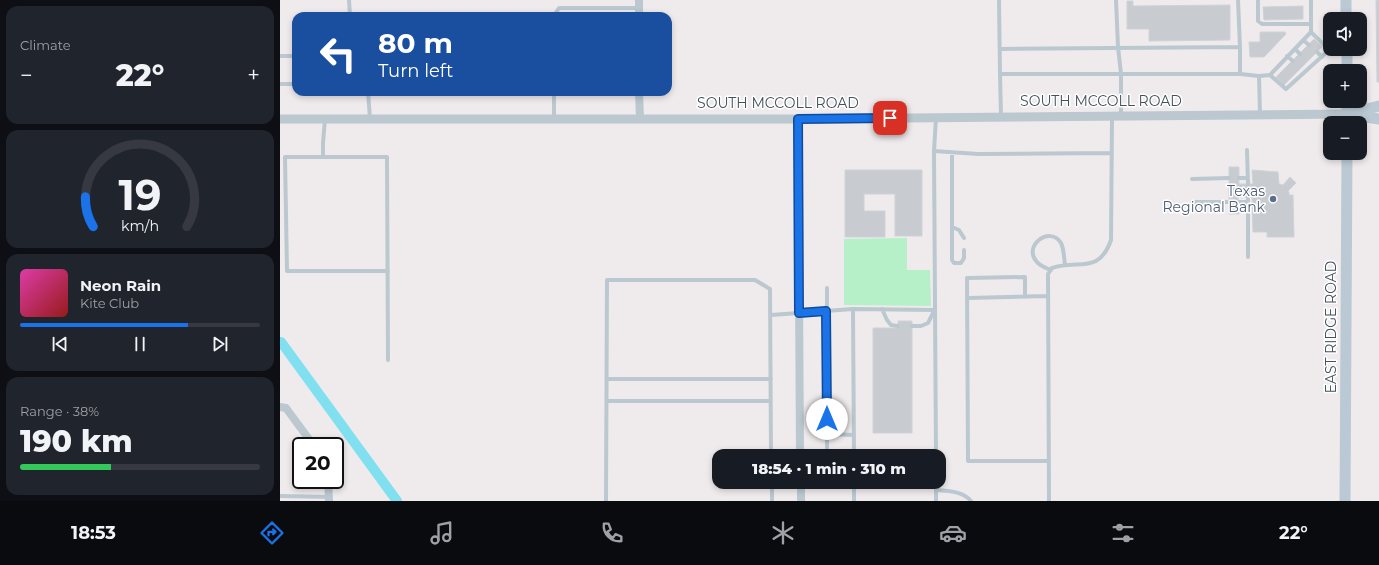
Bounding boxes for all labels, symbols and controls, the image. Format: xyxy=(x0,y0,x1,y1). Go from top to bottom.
map controls xyxy=(1323,12,1367,160)
button: sound xyxy=(1323,12,1367,56)
text: 80 m xyxy=(378,26,453,60)
icon: left xyxy=(312,28,364,80)
text: Climate xyxy=(20,37,71,53)
text: 22° xyxy=(116,57,164,94)
text: Turn left xyxy=(378,60,453,82)
text: − xyxy=(20,62,33,89)
text: + xyxy=(247,62,260,89)
button: + xyxy=(1323,64,1367,108)
street label: SOUTH MCCOLL ROAD xyxy=(1020,92,1182,110)
street label: SOUTH MCCOLL ROAD xyxy=(697,94,859,112)
pin xyxy=(873,101,907,135)
icon: arrive xyxy=(879,107,901,129)
button: − xyxy=(1323,116,1367,160)
text: 19 xyxy=(119,169,161,219)
place label: Texas Regional Bank xyxy=(1162,182,1266,216)
marker: Texas Regional Bank xyxy=(1268,194,1278,204)
text: km/h xyxy=(121,216,159,234)
street label: EAST RIDGE ROAD xyxy=(1322,261,1340,393)
text: Neon Rain xyxy=(80,276,161,295)
text: Kite Club xyxy=(80,295,139,311)
icon: previous xyxy=(49,333,71,355)
icon: pause xyxy=(129,333,151,355)
icon: next xyxy=(209,333,231,355)
position arrow xyxy=(806,398,848,440)
text: Range · 38% xyxy=(20,403,99,419)
text: 190 km xyxy=(20,423,133,460)
speed limit sign: 20 xyxy=(292,437,344,489)
text: 18:54 · 1 min · 310 m xyxy=(752,459,906,478)
icon: directions xyxy=(258,519,286,547)
icon: music xyxy=(428,519,456,547)
icon: phone xyxy=(598,519,626,547)
icon: climate xyxy=(769,519,797,547)
icon: car xyxy=(939,519,967,547)
icon: filters xyxy=(1109,519,1137,547)
text: 18:53 xyxy=(71,522,116,544)
text: 22° xyxy=(1279,522,1308,544)

